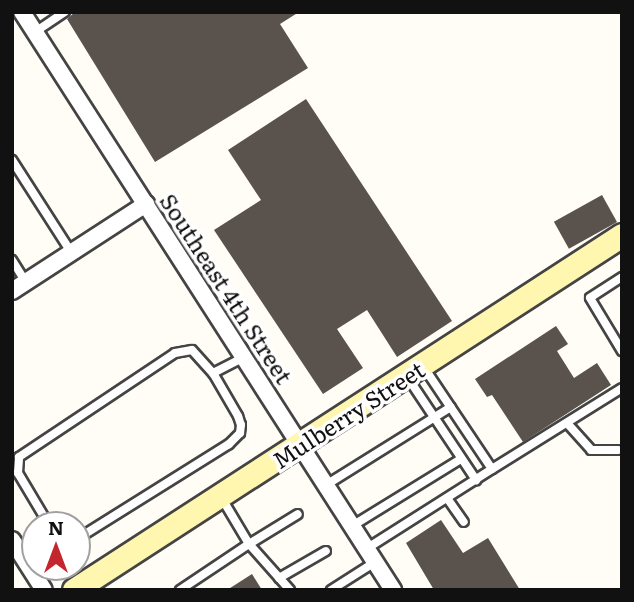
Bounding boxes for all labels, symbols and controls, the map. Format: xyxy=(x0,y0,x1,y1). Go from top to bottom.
street label: Southeast 4th Street xyxy=(155,188,299,388)
street label: Mulberry Street xyxy=(267,355,429,473)
north arrow xyxy=(21,511,91,581)
text: N xyxy=(48,513,64,541)

